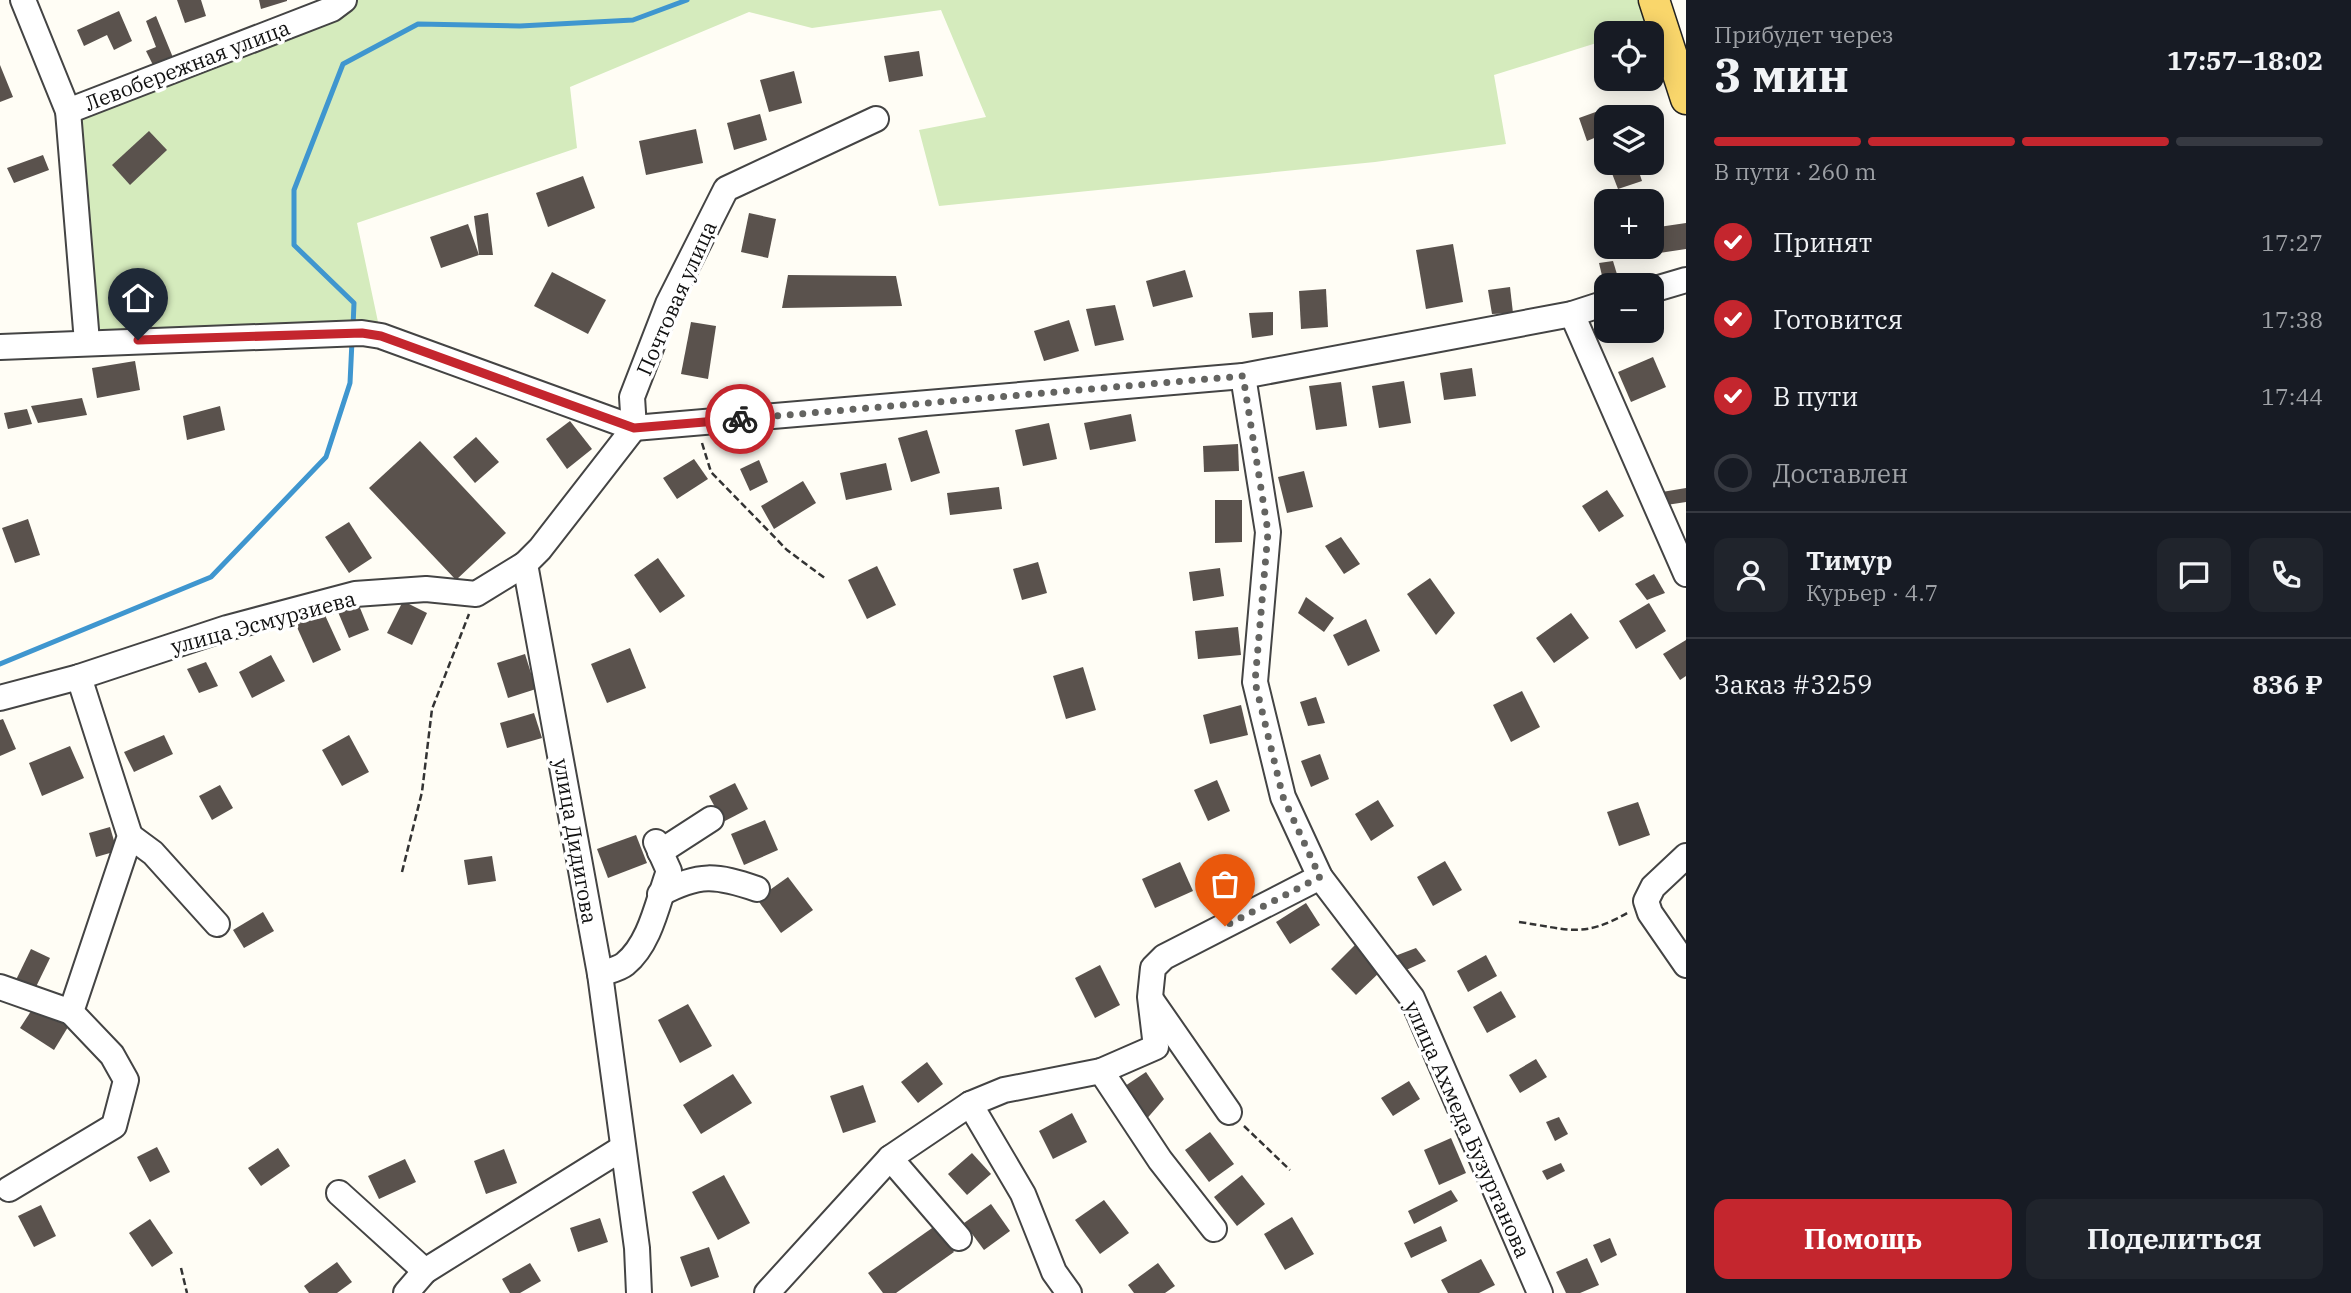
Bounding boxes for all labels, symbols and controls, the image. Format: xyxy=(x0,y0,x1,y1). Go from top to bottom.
street label: Левобережная улица xyxy=(80,13,294,117)
text: Прибудет через xyxy=(1714,19,1894,49)
map controls xyxy=(1594,21,1664,343)
button: locate xyxy=(1594,21,1664,91)
text: 17:57–18:02 xyxy=(2167,43,2323,77)
text: 3 мин xyxy=(1714,45,1849,105)
button: layers xyxy=(1594,105,1664,175)
text: В пути · 260 m xyxy=(1714,156,1876,186)
button: + xyxy=(1594,189,1664,259)
street label: Почтовая улица xyxy=(629,216,723,380)
icon: check xyxy=(1714,223,1752,261)
text: Принят xyxy=(1773,225,1872,259)
text: 17:27 xyxy=(2261,227,2323,257)
pin xyxy=(108,268,168,340)
button: − xyxy=(1594,273,1664,343)
icon: home xyxy=(119,279,157,317)
icon: check xyxy=(1714,300,1752,338)
text: Готовится xyxy=(1773,302,1903,336)
text: 17:38 xyxy=(2261,304,2323,334)
icon: check xyxy=(1714,377,1752,415)
text: В пути xyxy=(1773,379,1858,413)
text: 17:44 xyxy=(2261,381,2323,411)
courier xyxy=(705,384,775,454)
icon: bike xyxy=(721,400,759,438)
text: Доставлен xyxy=(1773,456,1908,490)
button: person xyxy=(1714,538,1788,612)
button: chat xyxy=(2157,538,2231,612)
button: phone xyxy=(2249,538,2323,612)
text: Тимур xyxy=(1806,543,1893,577)
text: Курьер · 4.7 xyxy=(1806,577,1938,607)
street label: улица Эсмурзиева xyxy=(167,584,359,660)
text: Заказ #3259 xyxy=(1714,667,1873,701)
text: 836 ₽ xyxy=(2252,667,2323,701)
street label: улица Дидигова xyxy=(548,756,604,926)
pin xyxy=(1195,854,1255,926)
icon: bag xyxy=(1206,865,1244,903)
street label: улица Ахмеда Бузуртанова xyxy=(1398,996,1538,1262)
button: Помощь xyxy=(1714,1199,2012,1279)
button: Поделиться xyxy=(2026,1199,2323,1279)

